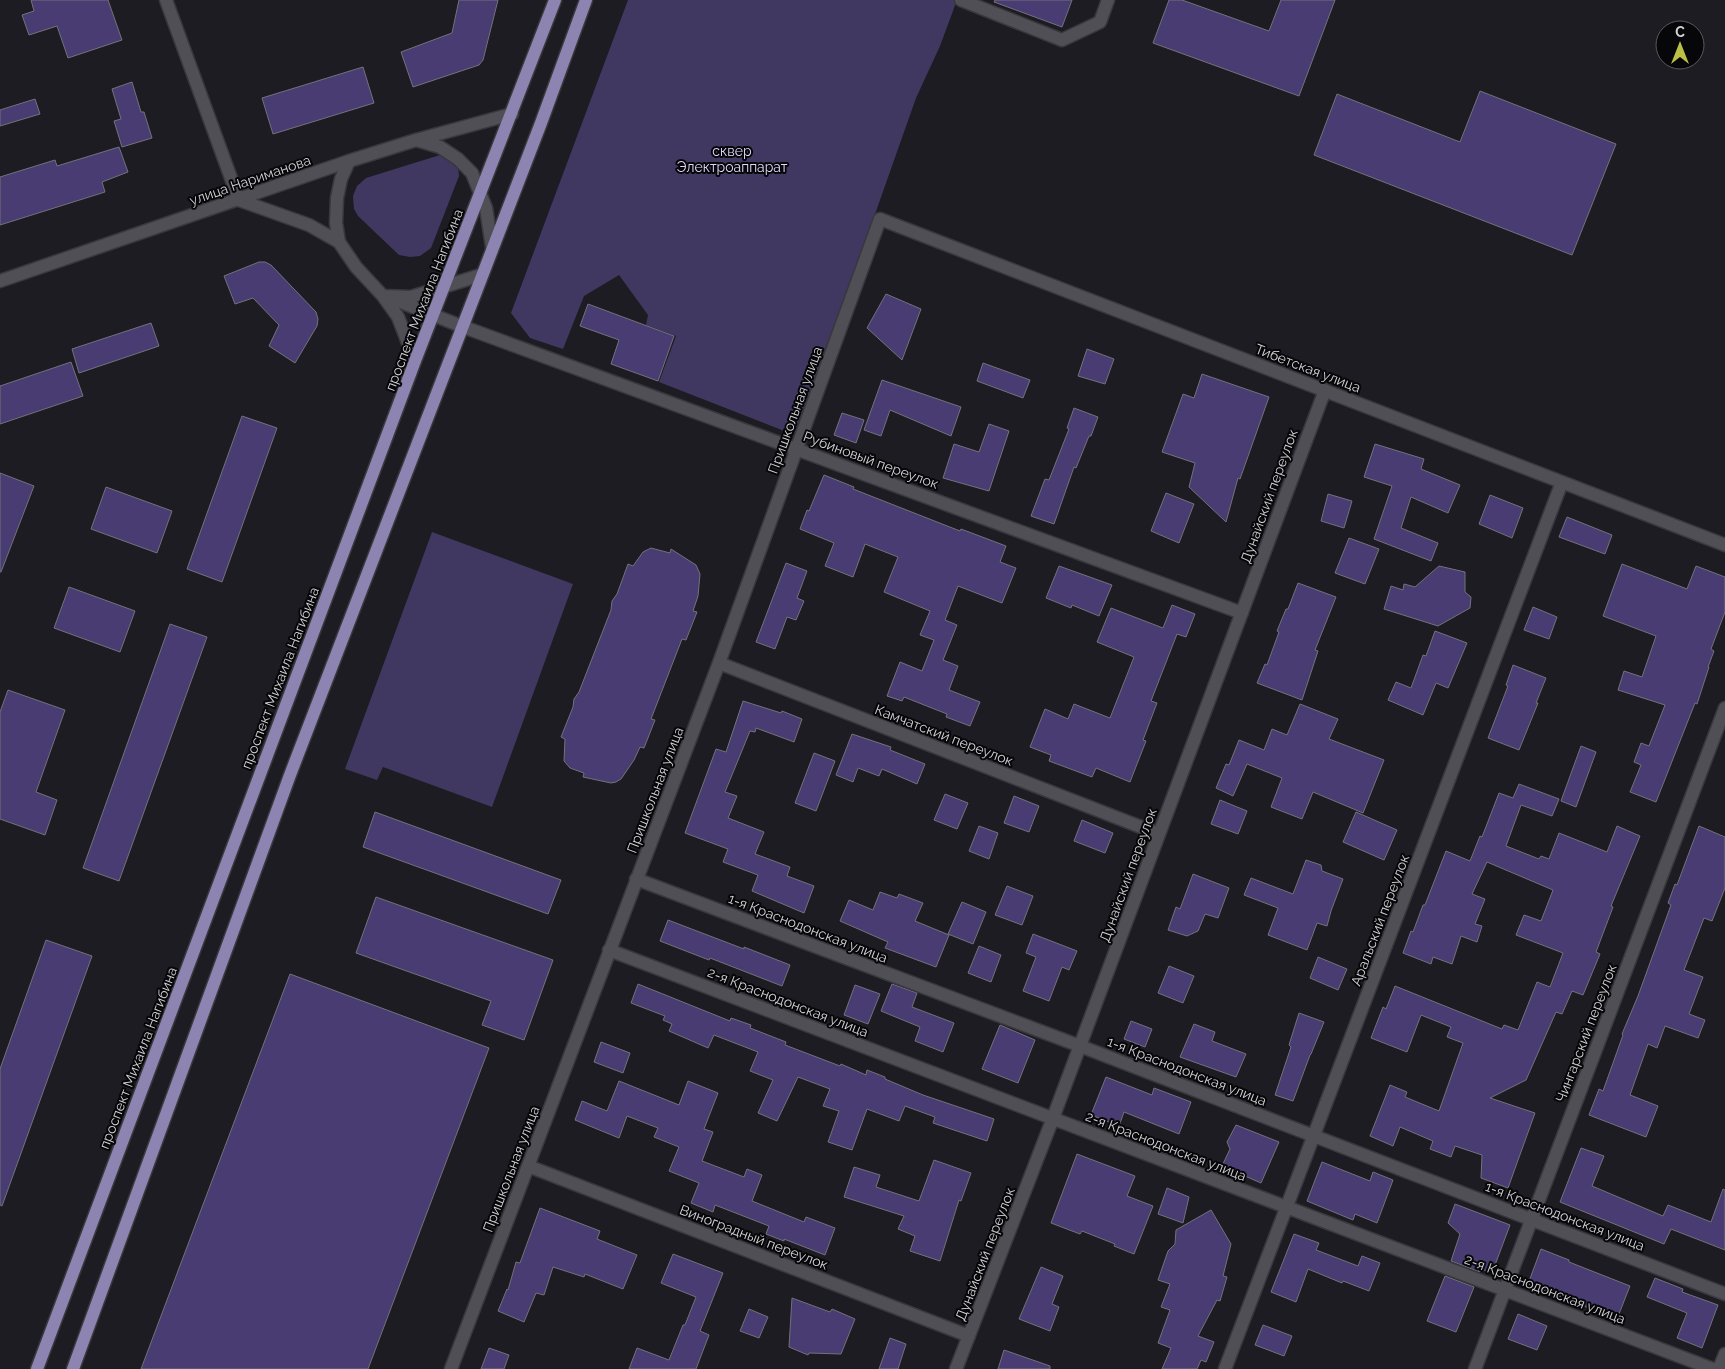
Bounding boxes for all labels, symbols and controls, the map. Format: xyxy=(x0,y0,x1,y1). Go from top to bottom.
north arrow xyxy=(1655,20,1705,70)
text: С xyxy=(1675,24,1685,40)
park label: cквер Электроаппарат xyxy=(676,143,788,175)
street label: улица Нариманова xyxy=(187,152,313,208)
street label: проспект Михаила Нагибина xyxy=(382,207,466,393)
street label: Тибетская улица xyxy=(1253,341,1363,395)
street label: Пришкольная улица xyxy=(765,344,825,476)
street label: Дунайский переулок xyxy=(1237,427,1301,565)
street label: Рубиновый переулок xyxy=(801,428,941,492)
street label: проспект Михаила Нагибина xyxy=(238,585,322,771)
street label: Камчатский переулок xyxy=(873,701,1015,769)
street label: Пришкольная улица xyxy=(624,725,686,855)
street label: Дунайский переулок xyxy=(1096,806,1160,944)
street label: Аральский переулок xyxy=(1348,852,1412,988)
street label: 1-я Краснодонская улица xyxy=(726,890,890,966)
street label: Чингарский переулок xyxy=(1552,962,1620,1104)
street label: 2-я Краснодонская улица xyxy=(706,964,870,1040)
street label: проспект Михаила Нагибина xyxy=(96,965,180,1151)
street label: 1-я Краснодонская улица xyxy=(1105,1033,1269,1109)
street label: Пришкольная улица xyxy=(480,1104,542,1234)
street label: 2-я Краснодонская улица xyxy=(1084,1108,1248,1184)
street label: 1-я Краснодонская улица xyxy=(1483,1178,1647,1254)
street label: Дунайский переулок xyxy=(952,1185,1018,1323)
street label: Виноградный переулок xyxy=(678,1201,830,1273)
street label: 2-я Краснодонская улица xyxy=(1463,1251,1627,1327)

